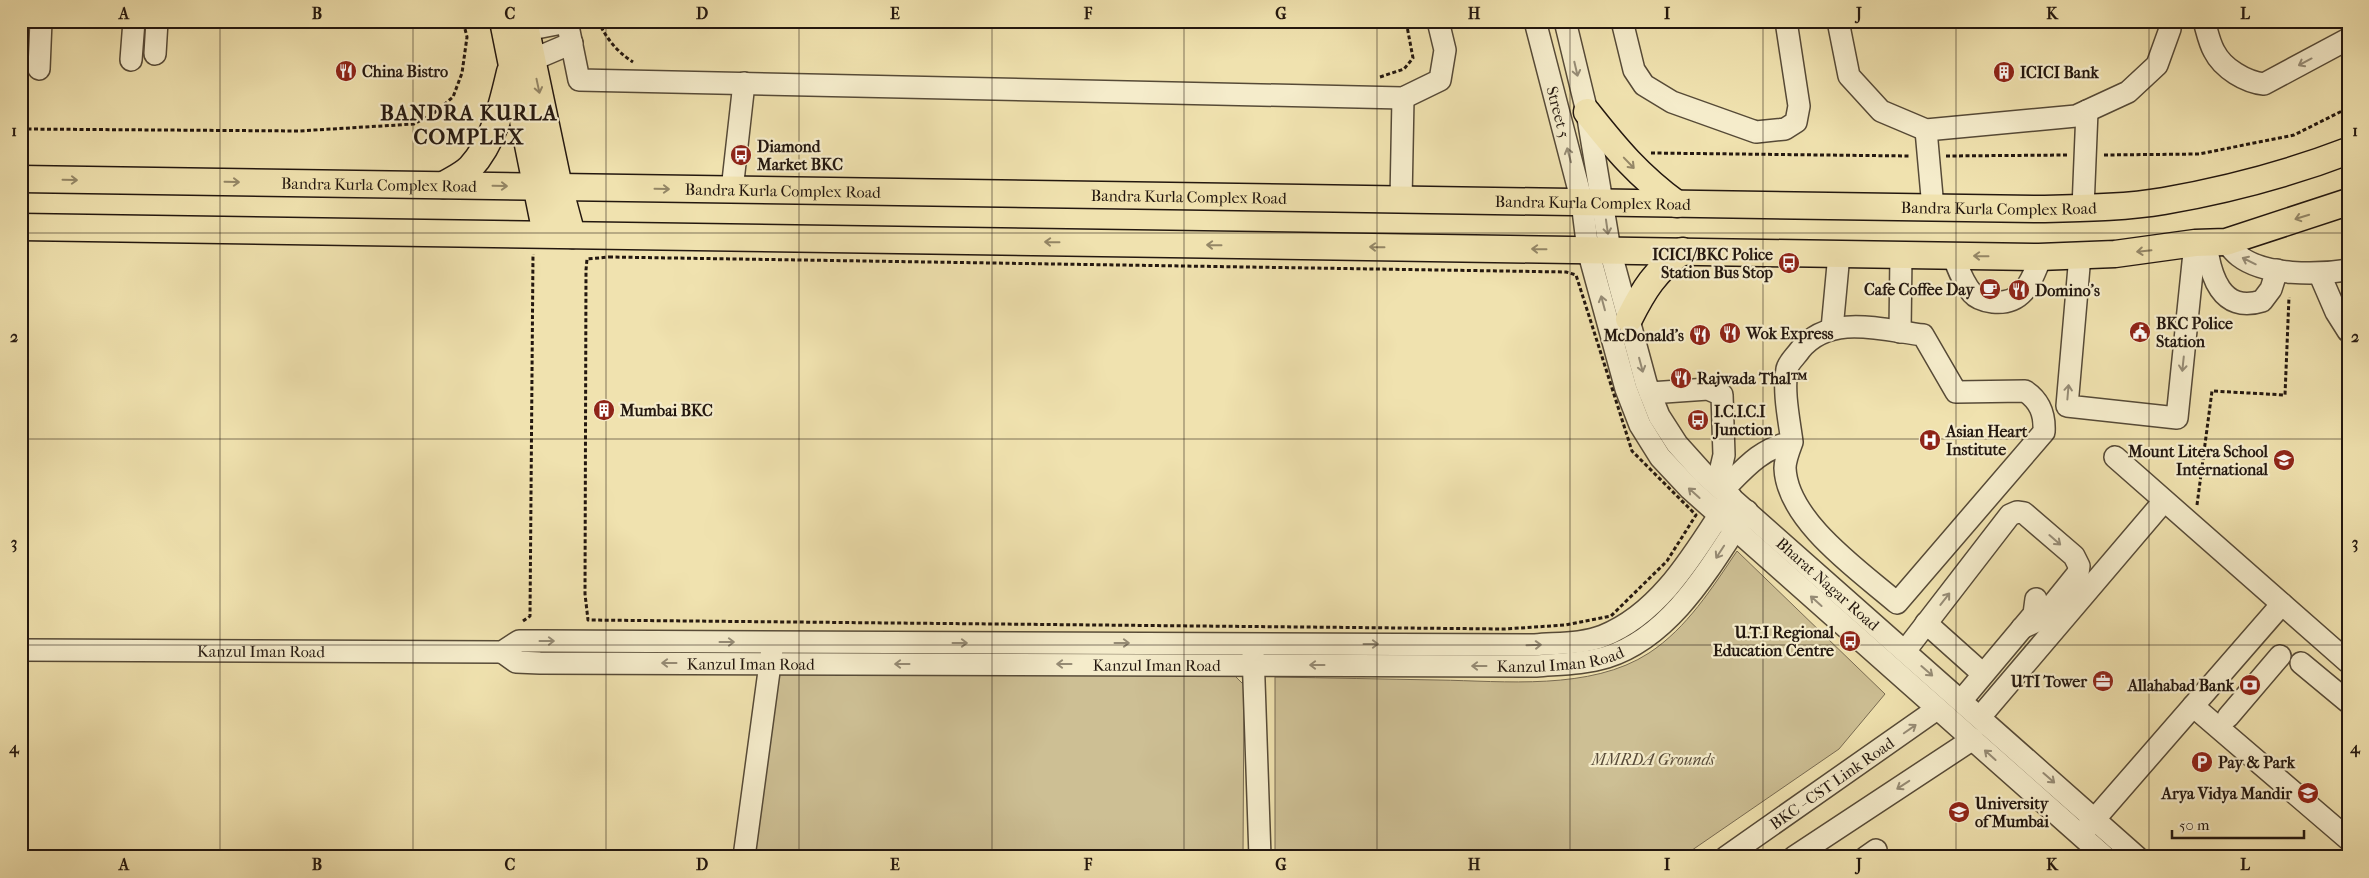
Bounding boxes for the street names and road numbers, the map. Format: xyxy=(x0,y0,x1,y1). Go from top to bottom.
street label: Street 5 xyxy=(1542,84,1574,140)
street label: Bandra Kurla Complex Road xyxy=(281,174,477,196)
street label: Bandra Kurla Complex Road xyxy=(685,180,881,202)
street label: Bandra Kurla Complex Road xyxy=(1091,186,1287,208)
street label: Bandra Kurla Complex Road xyxy=(1495,192,1691,214)
street label: Bandra Kurla Complex Road xyxy=(1901,198,2097,219)
street label: Bharat Nagar Road xyxy=(1772,533,1883,635)
street label: Kanzul Iman Road xyxy=(197,642,325,661)
street label: Kanzul Iman Road xyxy=(1497,642,1627,676)
street label: Kanzul Iman Road xyxy=(687,654,815,674)
street label: Kanzul Iman Road xyxy=(1093,656,1221,675)
street label: BKC - CST Link Road xyxy=(1766,733,1898,833)

